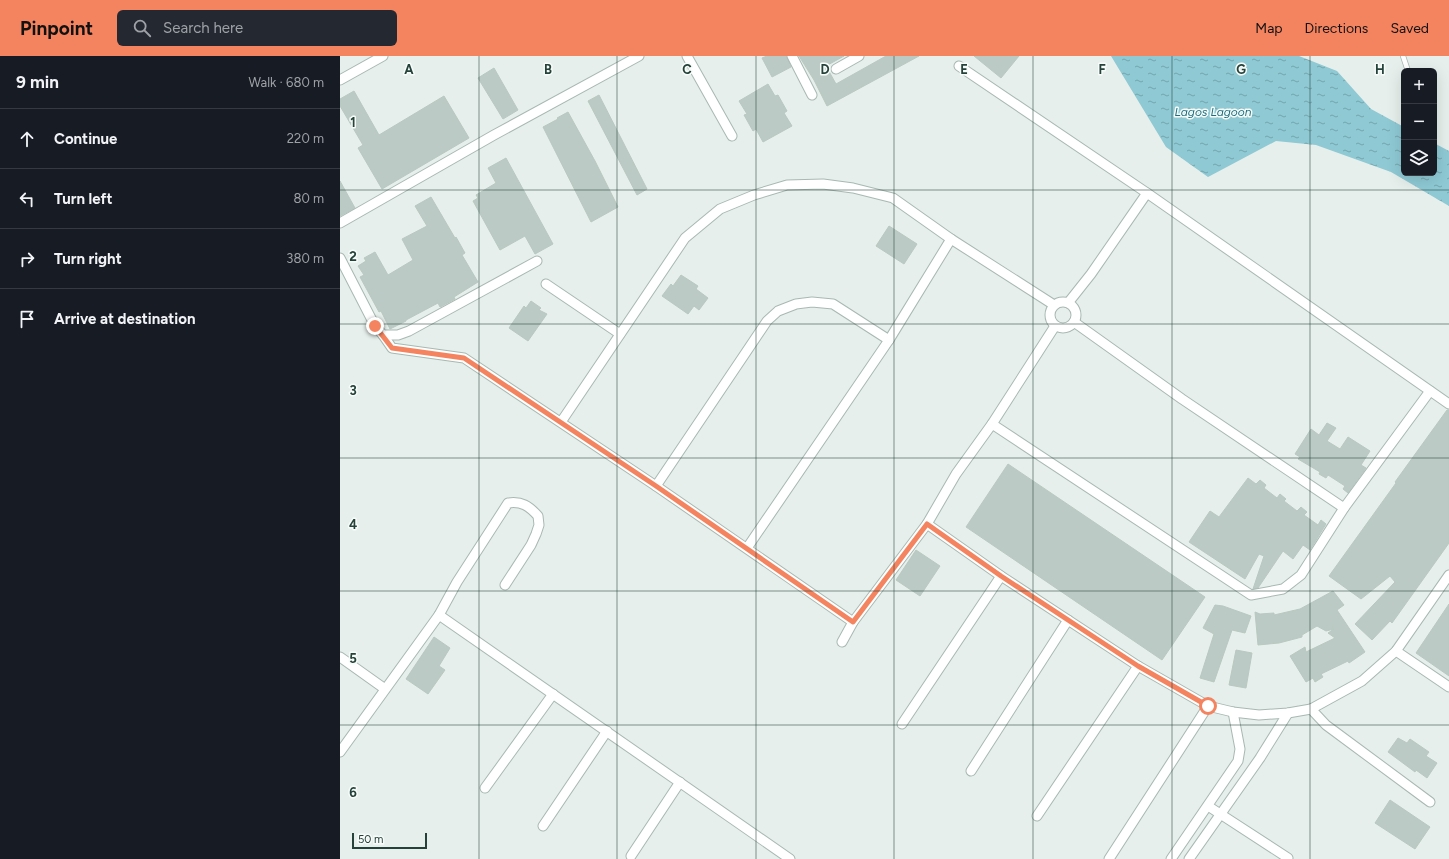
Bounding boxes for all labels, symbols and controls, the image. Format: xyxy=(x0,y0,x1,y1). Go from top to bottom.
search box xyxy=(117,10,397,46)
text: Pinpoint xyxy=(20,17,93,40)
icon: search xyxy=(131,17,153,39)
text: Search here xyxy=(163,19,243,37)
text: Map xyxy=(1255,20,1283,37)
text: Directions xyxy=(1305,20,1368,37)
text: Saved xyxy=(1390,20,1429,37)
text: A xyxy=(404,62,414,77)
text: B xyxy=(544,62,552,77)
text: C xyxy=(682,62,692,77)
text: D xyxy=(820,62,830,77)
text: E xyxy=(960,62,968,77)
text: F xyxy=(1098,62,1106,77)
text: G xyxy=(1236,62,1246,77)
text: H xyxy=(1375,62,1385,77)
map controls xyxy=(1401,68,1437,176)
button: + xyxy=(1401,68,1437,104)
text: 9 min xyxy=(16,72,59,92)
text: Walk · 680 m xyxy=(249,75,324,90)
button: − xyxy=(1401,104,1437,140)
water label: Lagos Lagoon xyxy=(1175,105,1252,119)
text: 1 xyxy=(350,115,356,130)
icon: ahead xyxy=(16,128,38,150)
text: Continue xyxy=(54,130,117,148)
text: 220 m xyxy=(287,131,324,146)
button: layers xyxy=(1401,140,1437,176)
icon: left xyxy=(16,188,38,210)
text: Turn left xyxy=(54,190,112,208)
text: 80 m xyxy=(293,191,324,206)
icon: right xyxy=(16,248,38,270)
text: 2 xyxy=(349,249,357,264)
text: Turn right xyxy=(54,250,122,268)
text: 380 m xyxy=(286,251,324,266)
icon: arrive xyxy=(16,308,38,330)
text: Arrive at destination xyxy=(54,310,195,328)
route end xyxy=(366,317,384,335)
text: 3 xyxy=(349,383,357,398)
text: 4 xyxy=(349,517,357,532)
text: 5 xyxy=(349,651,357,666)
route start xyxy=(1199,697,1217,715)
text: 6 xyxy=(349,785,357,800)
scale bar xyxy=(352,831,427,850)
text: 50 m xyxy=(358,833,383,846)

